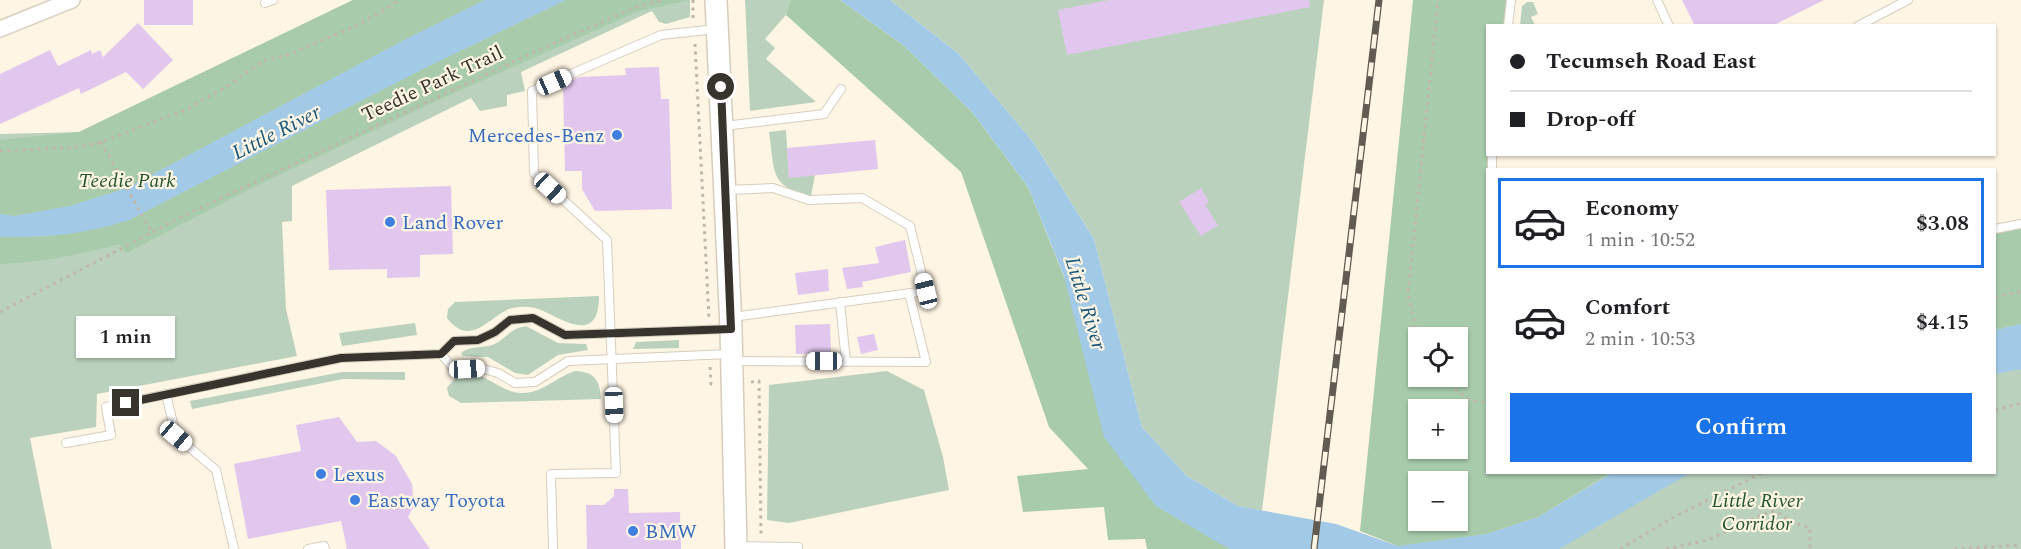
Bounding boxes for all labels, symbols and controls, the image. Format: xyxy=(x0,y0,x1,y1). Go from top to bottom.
street label: Teedie Park Trail xyxy=(357,38,508,130)
text: Tecumseh Road East xyxy=(1546,45,1756,78)
car xyxy=(534,66,574,98)
route start xyxy=(707,73,734,100)
water label: Little River xyxy=(227,97,327,169)
text: Drop-off xyxy=(1546,103,1635,136)
place label: Mercedes-Benz xyxy=(468,121,605,151)
marker: Mercedes-Benz xyxy=(610,128,624,142)
park label: Teedie Park xyxy=(78,166,176,196)
car xyxy=(531,169,569,207)
text: Economy xyxy=(1585,192,1678,225)
icon: car xyxy=(1513,196,1567,250)
text: $3.08 xyxy=(1916,207,1969,240)
place label: Land Rover xyxy=(402,208,504,238)
marker: Land Rover xyxy=(383,215,397,229)
text: 1 min · 10:52 xyxy=(1585,225,1695,255)
water label: Little River xyxy=(1056,253,1115,354)
car xyxy=(913,271,939,311)
text: Comfort xyxy=(1585,291,1670,324)
icon: car xyxy=(1513,295,1567,349)
text: $4.15 xyxy=(1916,306,1969,339)
callout: 1 min xyxy=(76,316,176,358)
text: 1 min xyxy=(100,322,151,352)
text: 2 min · 10:53 xyxy=(1585,324,1695,354)
map controls xyxy=(1408,327,1468,531)
button: locate xyxy=(1408,327,1468,387)
car xyxy=(806,352,842,370)
car xyxy=(449,359,485,379)
car xyxy=(604,387,624,423)
route end xyxy=(112,389,139,416)
button: Confirm xyxy=(1510,393,1972,462)
button: + xyxy=(1408,399,1468,459)
car xyxy=(156,418,196,454)
place label: Lexus xyxy=(333,460,385,490)
marker: Lexus xyxy=(314,467,328,481)
button: − xyxy=(1408,471,1468,531)
place label: Eastway Toyota xyxy=(367,486,505,516)
park label: Little River Corridor xyxy=(1711,486,1804,539)
marker: Eastway Toyota xyxy=(348,493,362,507)
place label: BMW xyxy=(645,517,697,547)
marker: BMW xyxy=(626,524,640,538)

